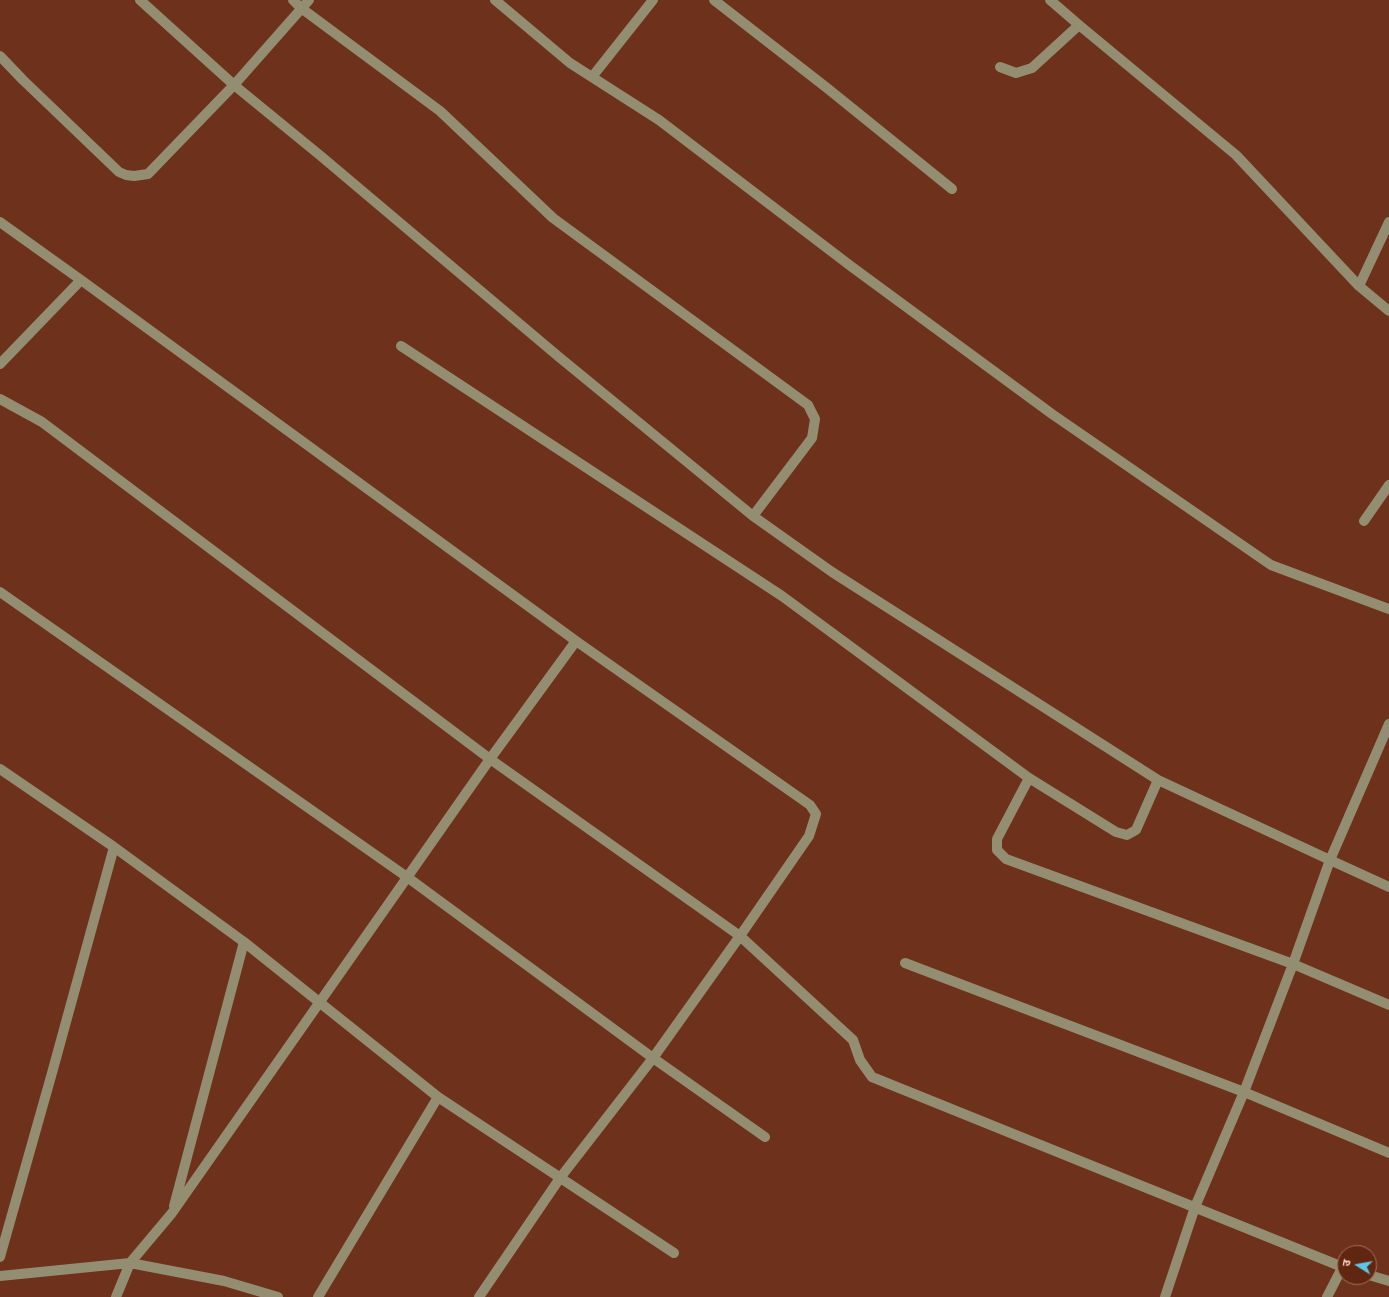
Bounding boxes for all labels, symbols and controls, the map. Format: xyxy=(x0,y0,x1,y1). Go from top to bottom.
north arrow xyxy=(1337,1245,1377,1285)
text: उ xyxy=(1339,1258,1354,1267)

